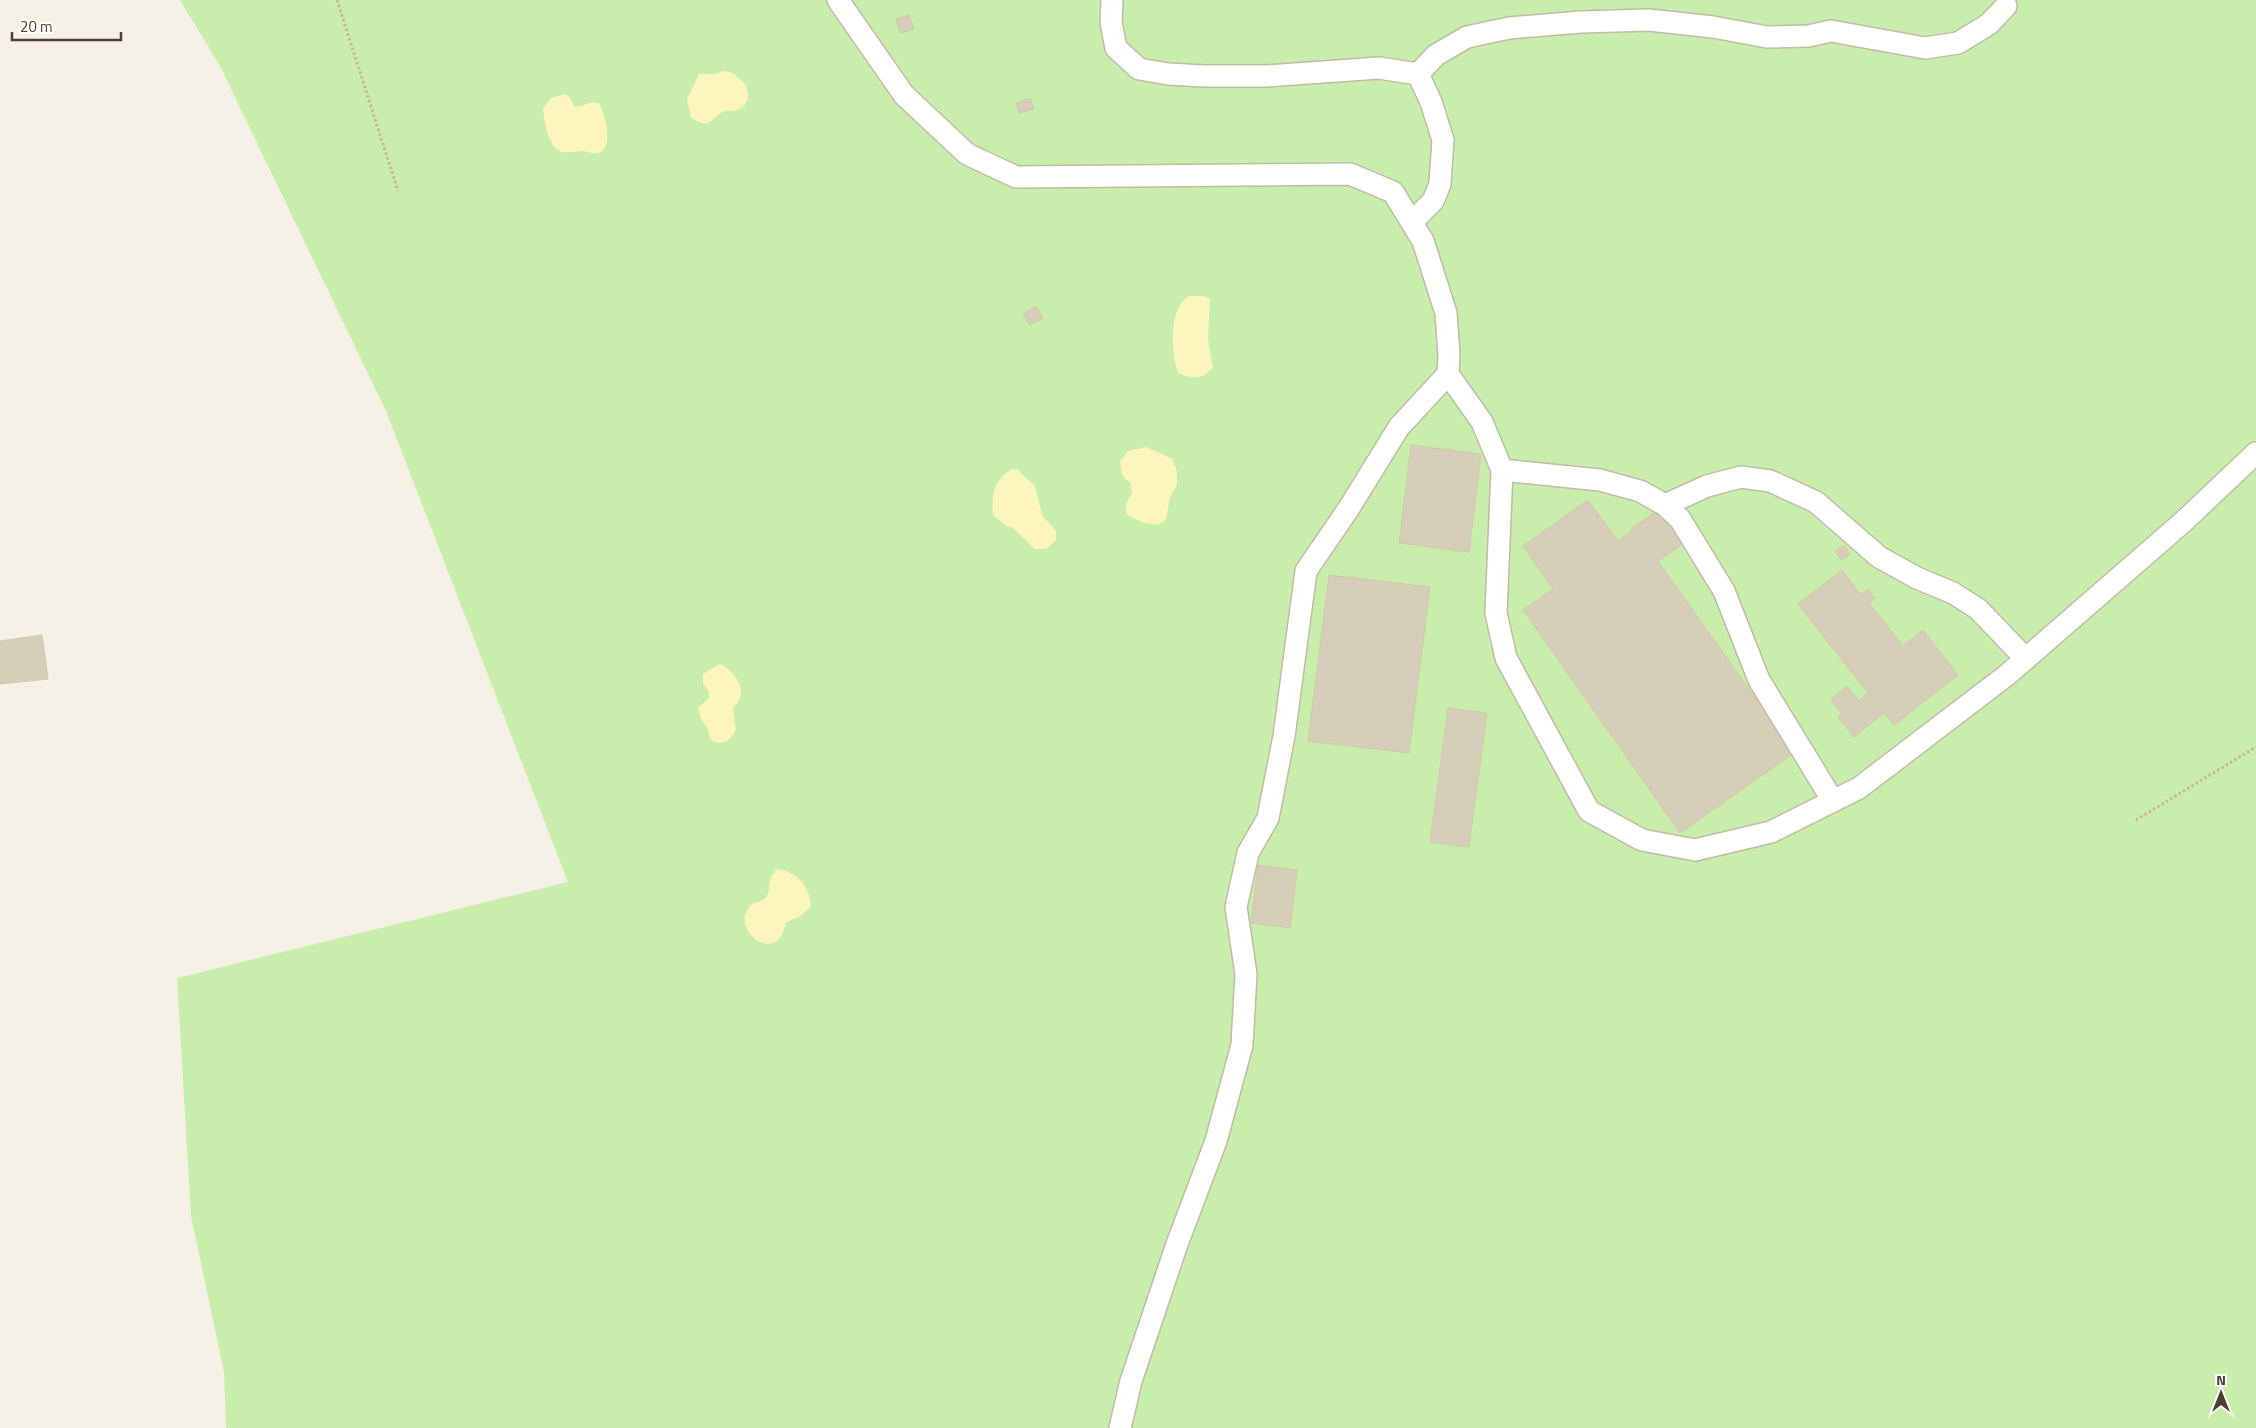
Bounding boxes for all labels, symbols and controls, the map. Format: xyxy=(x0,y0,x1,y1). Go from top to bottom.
scale bar xyxy=(12,10,121,42)
text: 20 m xyxy=(20,15,53,38)
north arrow xyxy=(2196,1368,2246,1418)
text: N xyxy=(2216,1369,2226,1390)

